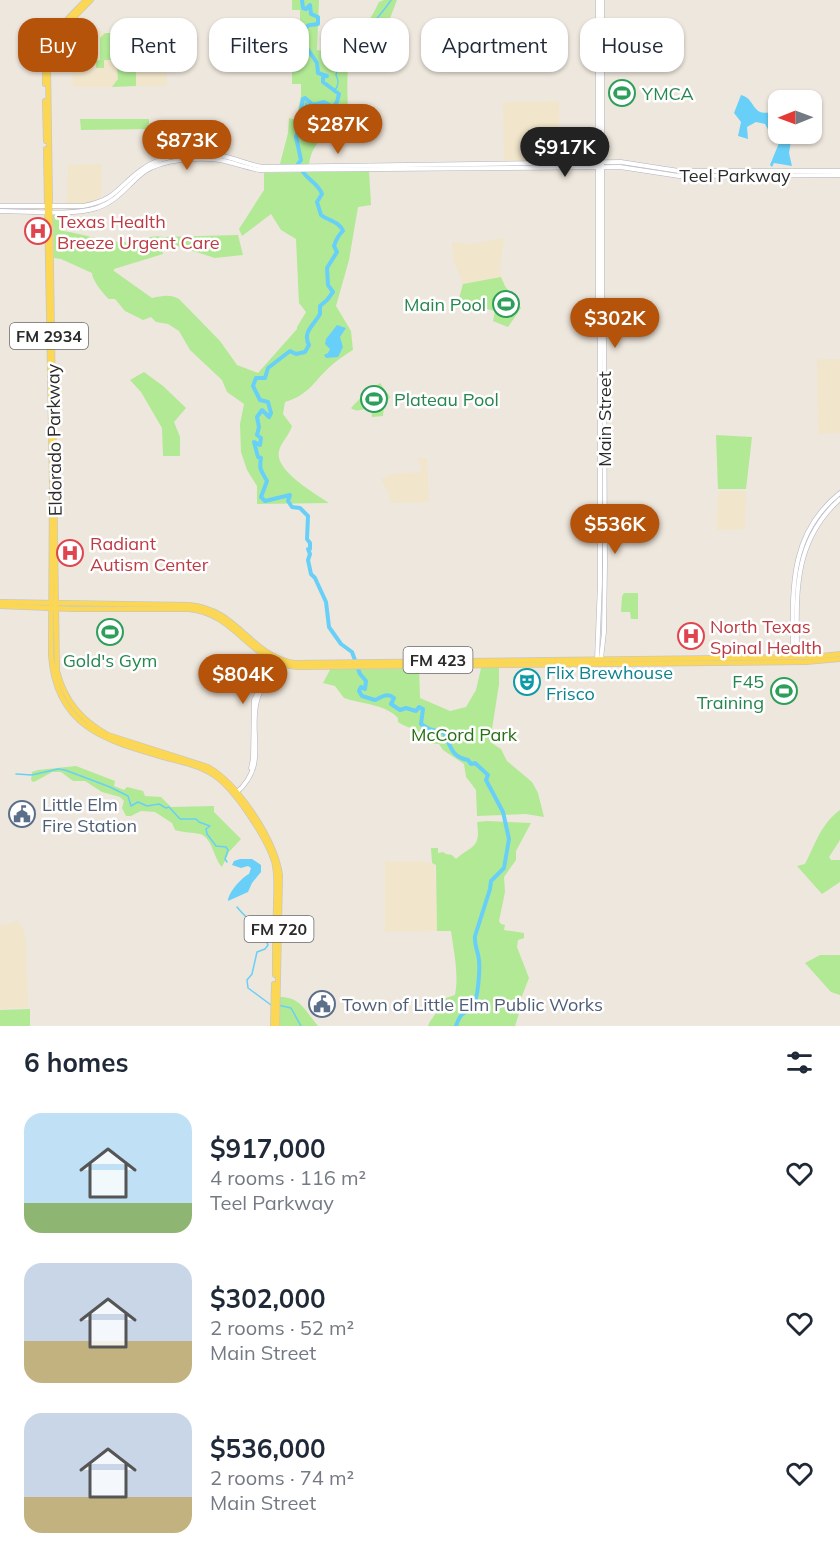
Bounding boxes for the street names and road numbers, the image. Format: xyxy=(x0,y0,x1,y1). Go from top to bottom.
street label: Teel Parkway xyxy=(679,164,791,187)
road number: FM 2934 xyxy=(10,323,88,349)
street label: Eldorado Parkway xyxy=(41,363,67,516)
street label: Main Street xyxy=(593,371,616,467)
road number: FM 423 xyxy=(404,647,472,673)
road number: FM 720 xyxy=(244,916,314,942)

